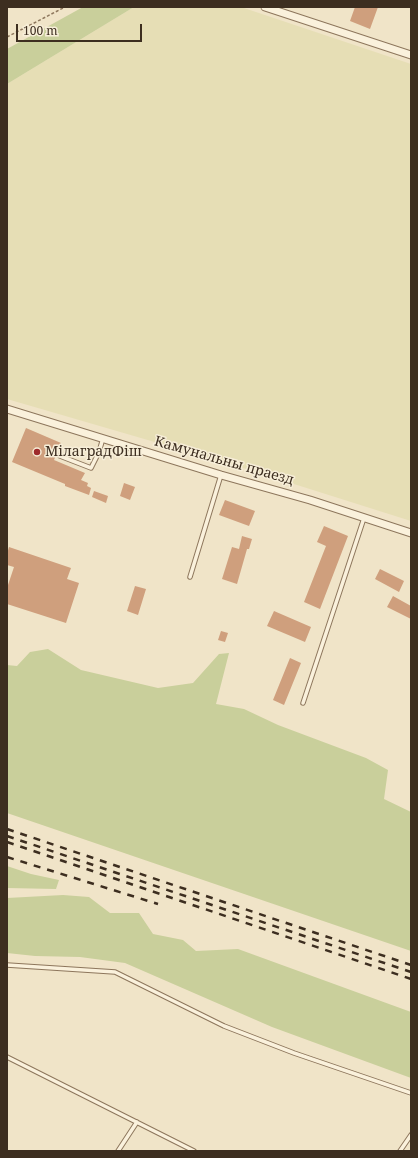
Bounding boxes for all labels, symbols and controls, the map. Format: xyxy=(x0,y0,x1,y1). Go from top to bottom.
scale bar xyxy=(18,16,144,42)
text: 100 m xyxy=(23,22,58,39)
street label: Камунальны праезд xyxy=(152,433,296,489)
place label: МілаградФіш xyxy=(45,444,142,460)
marker: МілаградФіш xyxy=(32,447,42,457)

